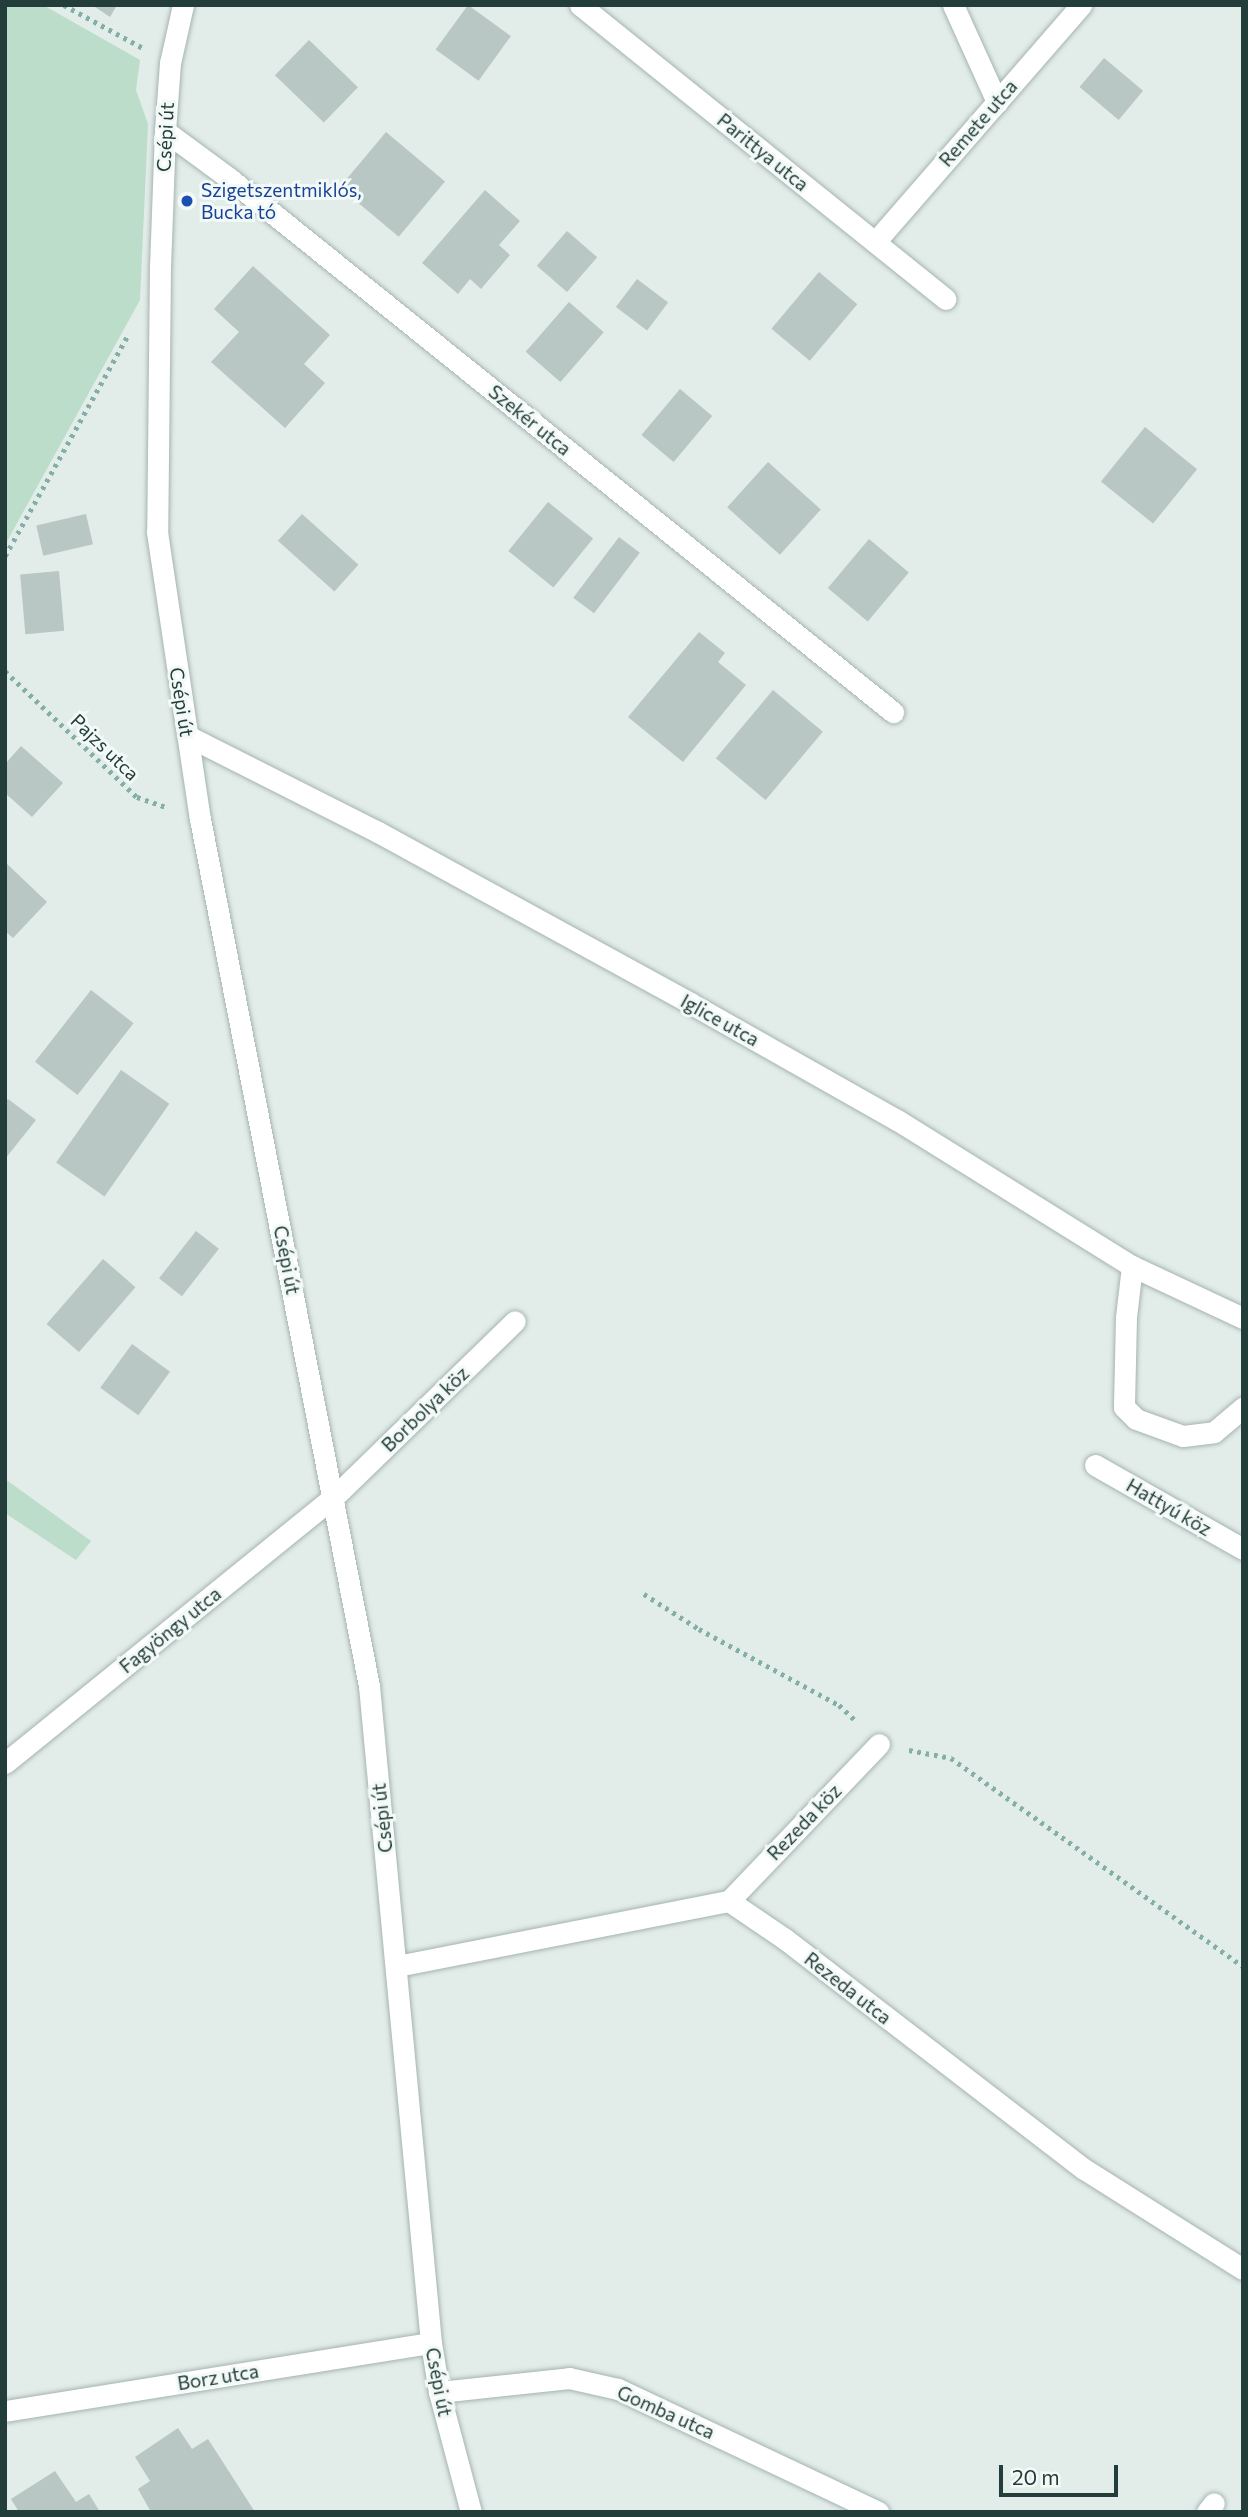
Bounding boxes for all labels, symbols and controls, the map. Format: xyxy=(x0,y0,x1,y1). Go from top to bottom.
street label: Remete utca xyxy=(934,75,1022,171)
street label: Csépi út xyxy=(152,102,178,172)
street label: Parittya utca xyxy=(713,108,813,196)
place label: Szigetszentmiklós, Bucka tó xyxy=(201,179,362,223)
marker: Szigetszentmiklós, Bucka tó xyxy=(179,193,195,209)
street label: Szekér utca xyxy=(484,380,576,460)
street label: Csépi út xyxy=(165,666,199,738)
street label: Pajzs utca xyxy=(66,709,144,785)
street label: Iglice utca xyxy=(677,989,763,1051)
street label: Csépi út xyxy=(269,1224,305,1296)
street label: Borbolya köz xyxy=(377,1362,473,1456)
street label: Hattyú köz xyxy=(1122,1474,1216,1540)
street label: Fagyöngy utca xyxy=(115,1582,225,1678)
street label: Rezeda köz xyxy=(762,1779,846,1865)
street label: Csépi út xyxy=(367,1782,397,1854)
street label: Rezeda utca xyxy=(800,1947,896,2029)
street label: Csépi út xyxy=(421,2346,457,2418)
street label: Borz utca xyxy=(176,2359,260,2395)
street label: Gomba utca xyxy=(614,2380,718,2444)
scale bar xyxy=(1003,2450,1122,2494)
text: 20 m xyxy=(1012,2464,1060,2489)

